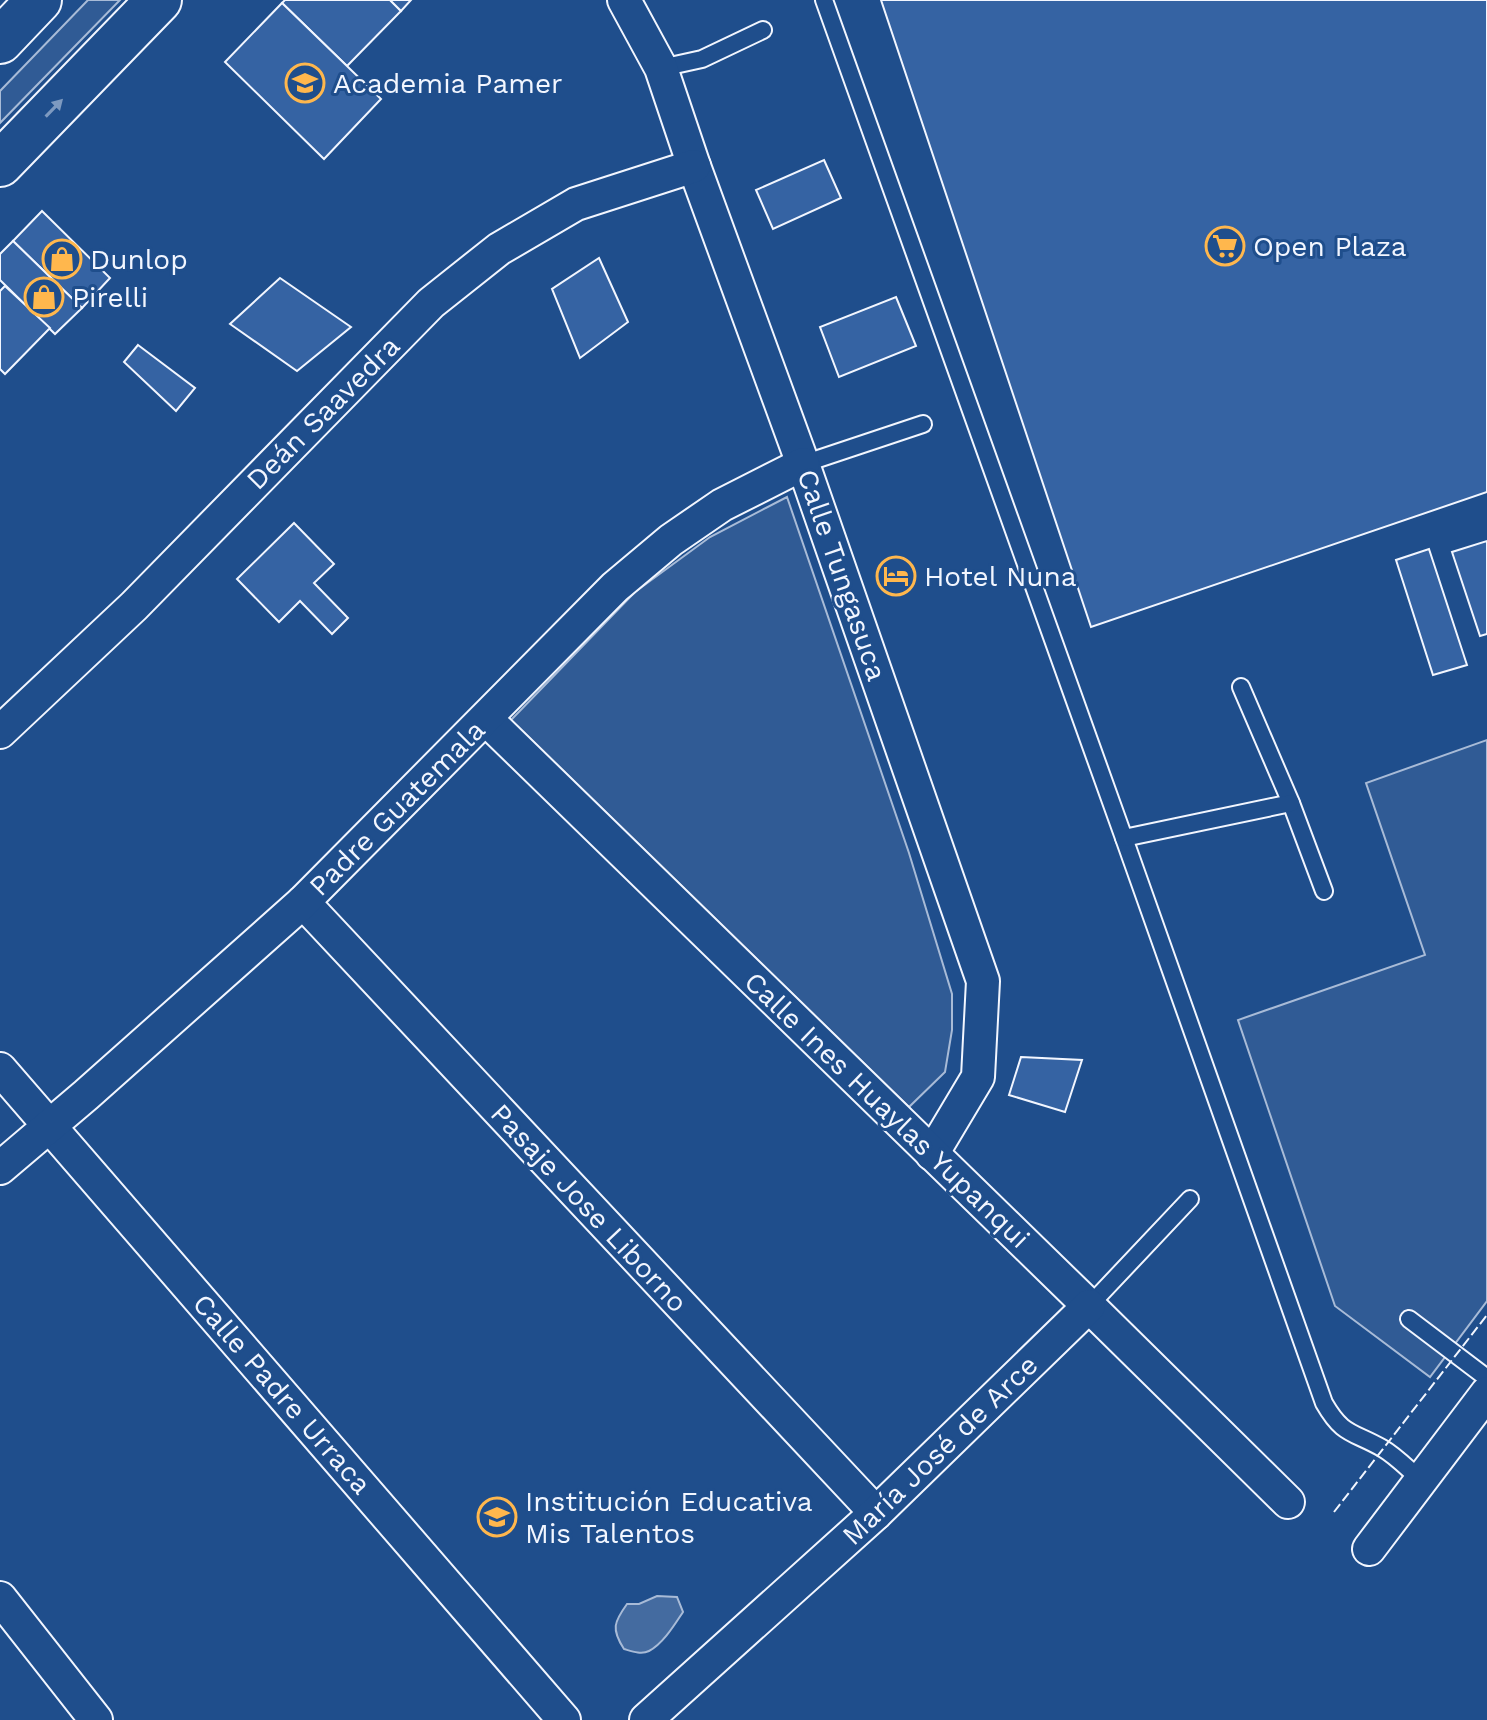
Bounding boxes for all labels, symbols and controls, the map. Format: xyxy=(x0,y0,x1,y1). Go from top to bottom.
school or university icon: Academia Pamer xyxy=(284,62,326,104)
place label: Academia Pamer xyxy=(333,67,563,100)
one-way arrow xyxy=(45,99,63,118)
supermarket icon: Open Plaza xyxy=(1204,225,1246,267)
place label: Open Plaza xyxy=(1253,230,1407,263)
shop icon: Dunlop xyxy=(41,238,83,280)
place label: Dunlop xyxy=(90,243,188,276)
shop icon: Pirelli xyxy=(23,276,65,318)
place label: Pirelli xyxy=(72,281,148,314)
street label: Deán Saavedra xyxy=(240,329,407,496)
street label: Calle Tungasuca xyxy=(790,465,894,685)
hotel icon: Hotel Nuna xyxy=(875,555,917,597)
place label: Hotel Nuna xyxy=(924,560,1077,593)
street label: Padre Guatemala xyxy=(302,713,492,903)
street label: Calle Ines Huaylas Yupanqui xyxy=(738,965,1036,1255)
street label: Pasaje Jose Liborno xyxy=(484,1097,694,1319)
street label: Calle Padre Urraca xyxy=(186,1287,378,1501)
street label: María José de Arce xyxy=(835,1348,1045,1552)
place label: Institución Educativa Mis Talentos xyxy=(525,1485,813,1550)
school or university icon: Institución Educativa Mis Talentos xyxy=(476,1496,518,1538)

